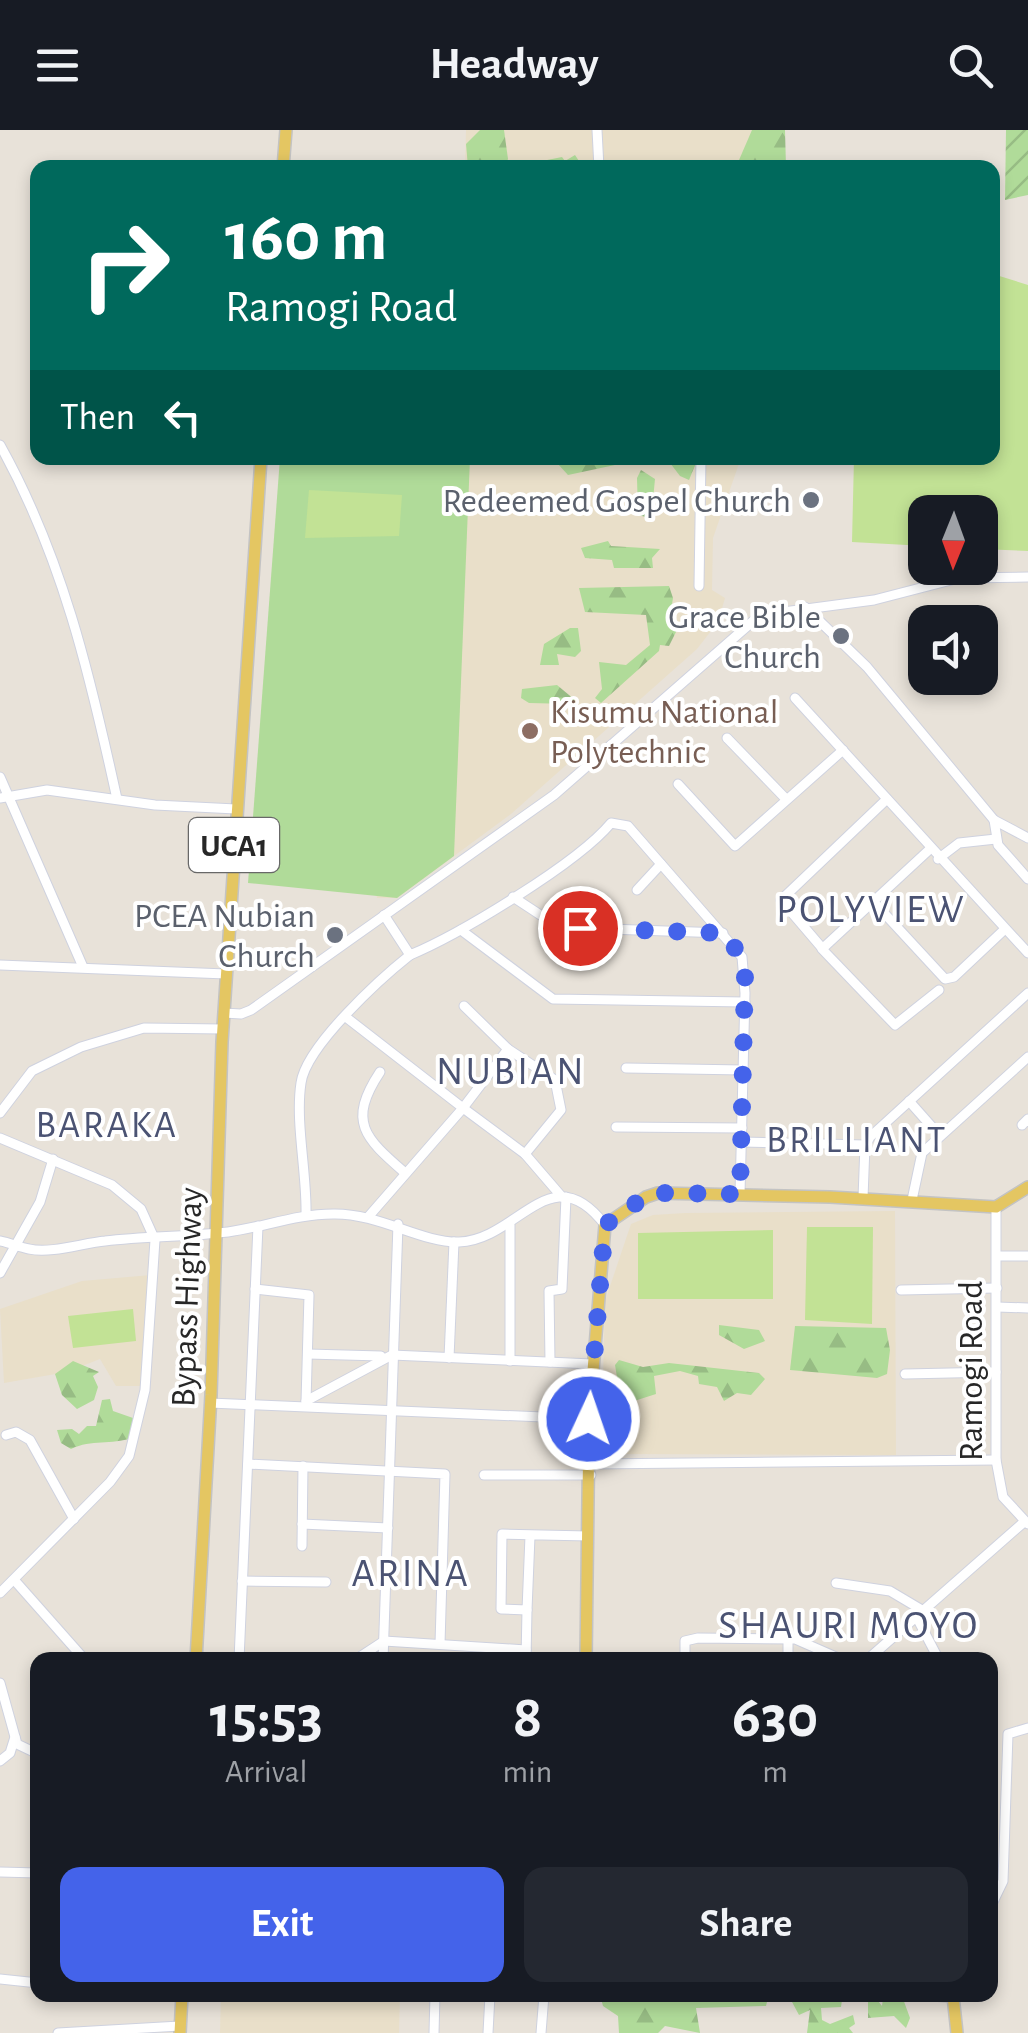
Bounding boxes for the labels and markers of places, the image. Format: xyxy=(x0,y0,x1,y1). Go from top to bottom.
place label: Redeemed Gospel Church xyxy=(443,484,791,519)
marker: Redeemed Gospel Church xyxy=(800,489,822,511)
place label: Grace Bible Church xyxy=(668,600,821,675)
marker: Grace Bible Church xyxy=(830,625,852,647)
place label: Kisumu National Polytechnic xyxy=(550,695,778,770)
marker: Kisumu National Polytechnic xyxy=(519,720,541,742)
pin xyxy=(538,886,623,971)
place label: PCEA Nubian Church xyxy=(134,899,315,974)
marker: PCEA Nubian Church xyxy=(324,924,346,946)

